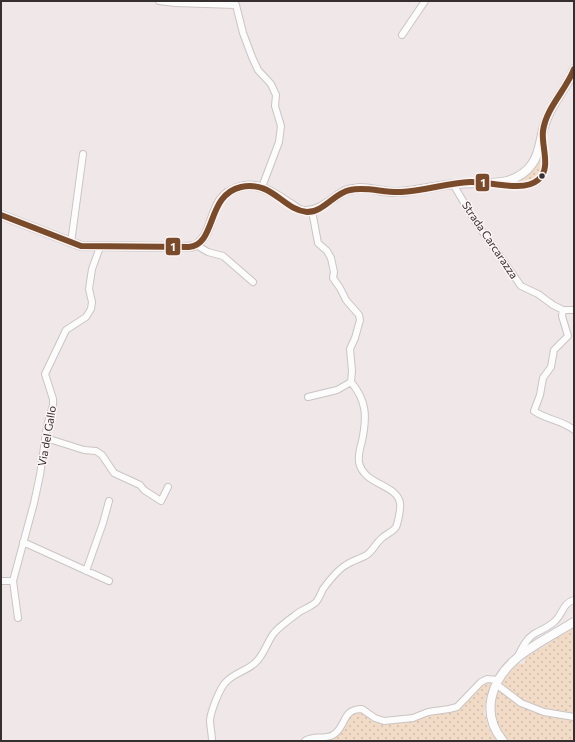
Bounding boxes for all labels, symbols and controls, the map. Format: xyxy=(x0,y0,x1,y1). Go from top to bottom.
unlabelled marker xyxy=(537,171,547,181)
line badge: 1 xyxy=(475,173,490,192)
text: 1 xyxy=(481,176,486,189)
street label: Strada Carcarazza xyxy=(460,199,521,281)
line badge: 1 xyxy=(165,237,181,256)
text: 1 xyxy=(171,240,176,253)
street label: Via del Gallo xyxy=(35,404,58,467)

